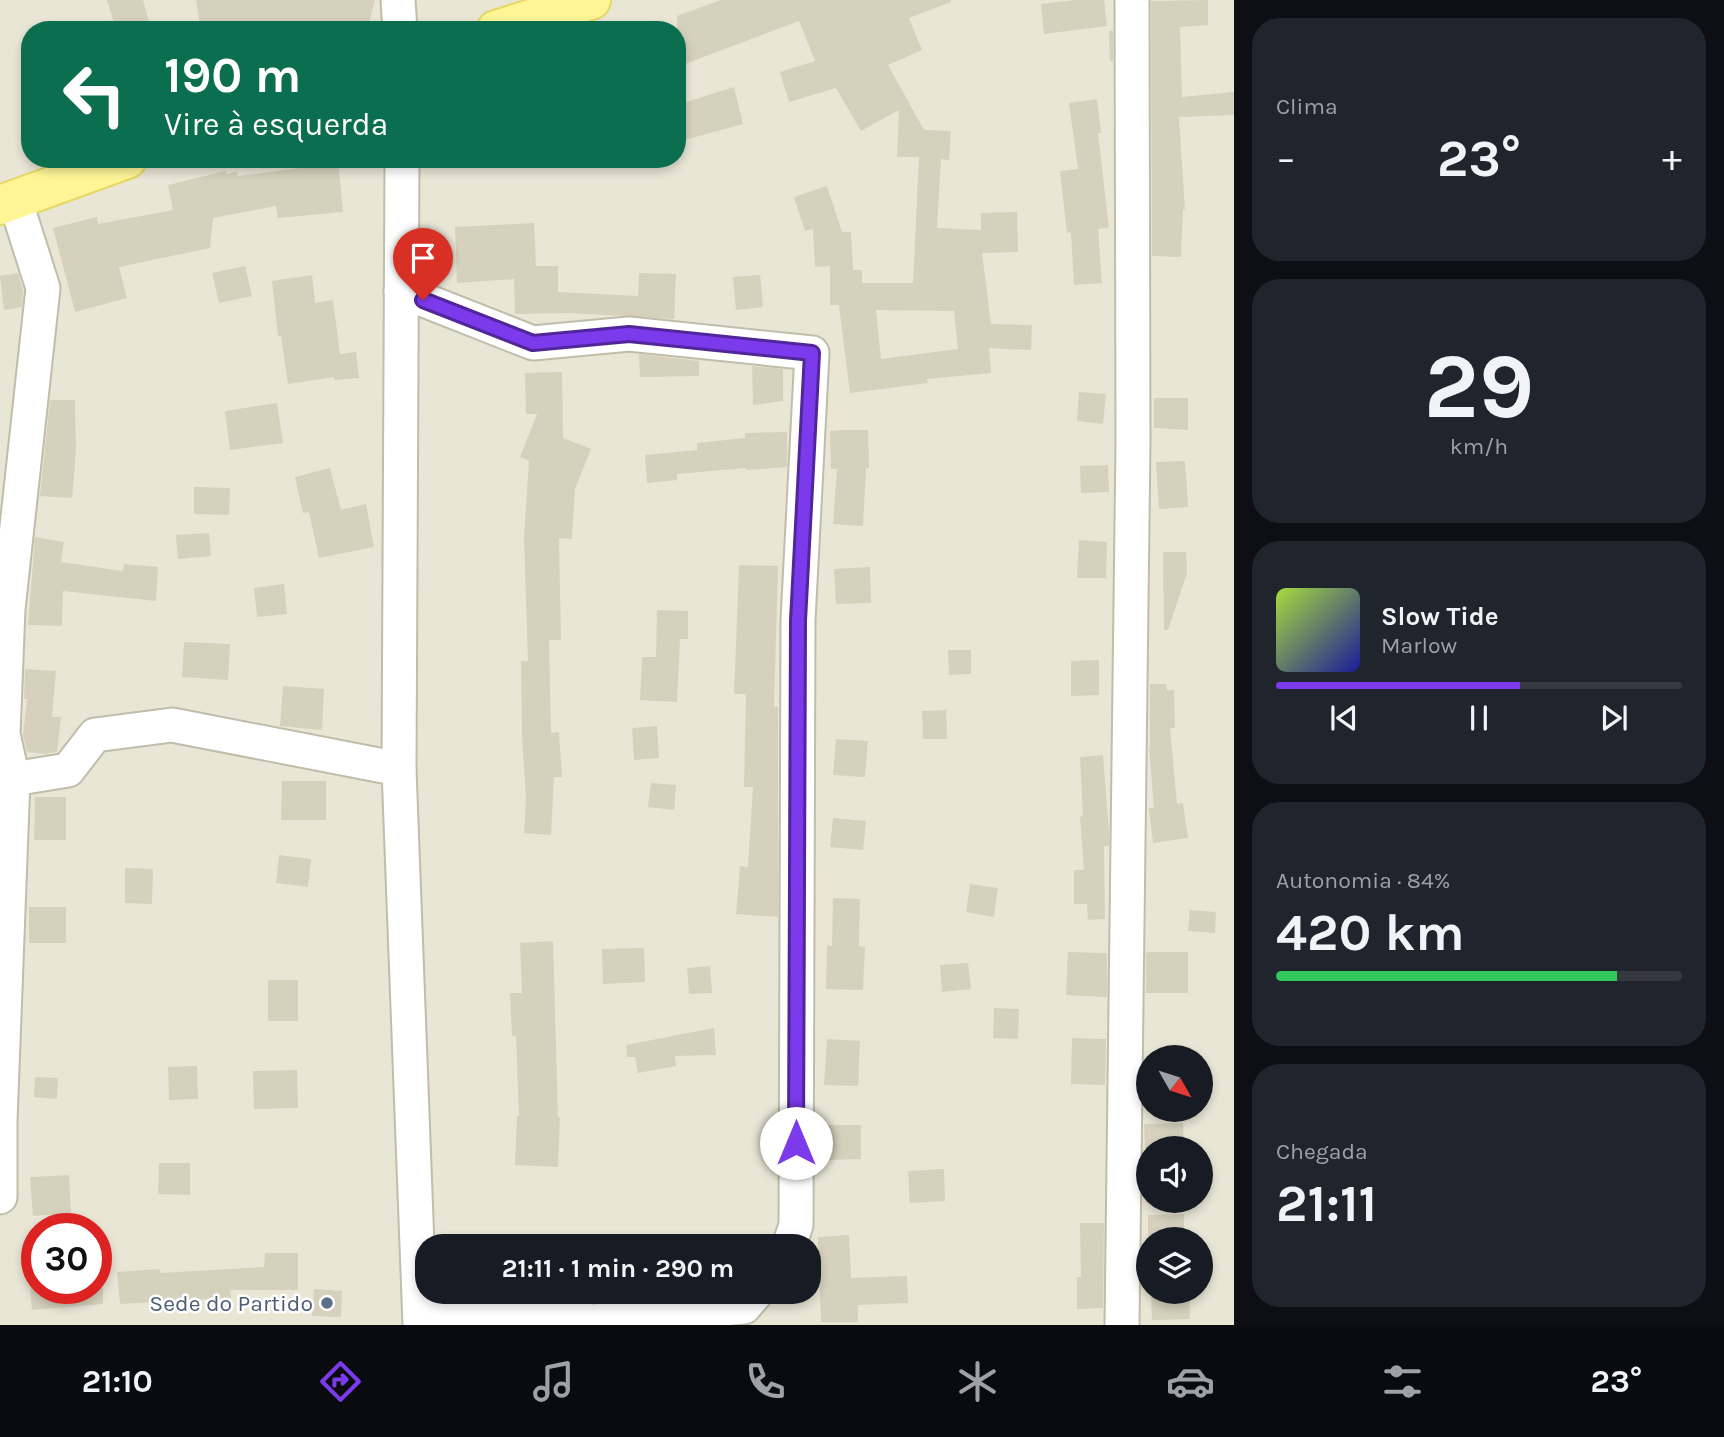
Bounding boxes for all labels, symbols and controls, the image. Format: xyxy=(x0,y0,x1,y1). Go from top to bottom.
text: 190 m xyxy=(164,47,301,104)
icon: left xyxy=(49,49,140,140)
text: Clima xyxy=(1276,93,1338,120)
text: Vire à esquerda xyxy=(164,106,388,143)
text: 23° xyxy=(1437,128,1521,189)
text: − xyxy=(1276,136,1296,181)
text: + xyxy=(1662,136,1682,181)
pin xyxy=(393,228,453,300)
icon: arrive xyxy=(404,239,442,277)
text: 29 xyxy=(1424,334,1534,440)
text: km/h xyxy=(1450,433,1508,460)
text: Slow Tide xyxy=(1381,601,1499,632)
text: Marlow xyxy=(1381,632,1457,659)
icon: previous xyxy=(1325,699,1363,737)
icon: pause xyxy=(1460,699,1498,737)
icon: next xyxy=(1595,699,1633,737)
text: Autonomia · 84% xyxy=(1276,867,1451,894)
text: 420 km xyxy=(1276,902,1465,963)
north arrow xyxy=(1136,1045,1213,1122)
map controls xyxy=(1136,1045,1213,1304)
position arrow xyxy=(759,1106,833,1180)
button: sound xyxy=(1136,1136,1213,1213)
text: Chegada xyxy=(1276,1138,1368,1165)
text: 21:11 xyxy=(1276,1173,1377,1234)
speed limit sign: 30 xyxy=(21,1213,112,1304)
button: layers xyxy=(1136,1227,1213,1304)
text: 21:11 · 1 min · 290 m xyxy=(502,1253,734,1284)
place label: Sede do Partido xyxy=(149,1290,313,1317)
marker: Sede do Partido xyxy=(319,1295,335,1311)
icon: directions xyxy=(316,1357,365,1406)
icon: music xyxy=(529,1357,578,1406)
icon: phone xyxy=(741,1357,790,1406)
icon: climate xyxy=(953,1357,1002,1406)
icon: car xyxy=(1166,1357,1215,1406)
icon: filters xyxy=(1378,1357,1427,1406)
text: 21:10 xyxy=(82,1363,153,1400)
text: 23° xyxy=(1591,1363,1642,1400)

